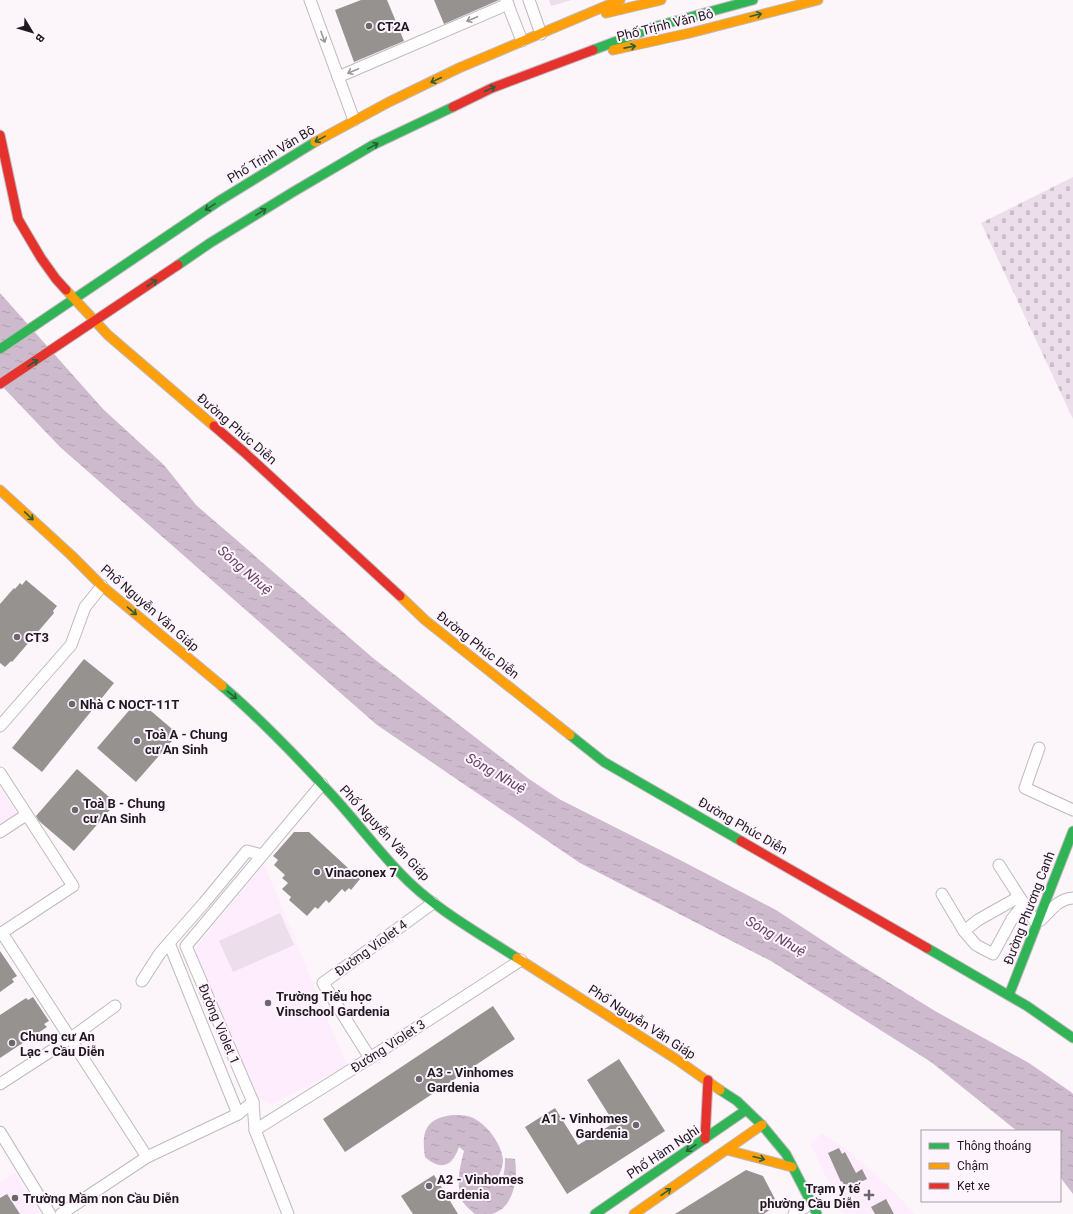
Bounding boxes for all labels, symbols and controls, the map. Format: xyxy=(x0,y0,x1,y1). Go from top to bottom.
street label: Phố Trịnh Văn Bô xyxy=(615,6,715,44)
one-way arrow xyxy=(750,11,763,19)
north arrow xyxy=(12,12,52,52)
one-way arrow xyxy=(466,16,478,23)
place label: CT2A xyxy=(377,19,410,34)
marker: CT2A xyxy=(364,21,374,31)
one-way arrow xyxy=(320,30,328,42)
text: B xyxy=(32,31,47,45)
one-way arrow xyxy=(624,43,637,51)
one-way arrow xyxy=(347,68,359,75)
one-way arrow xyxy=(430,77,442,84)
one-way arrow xyxy=(484,85,496,93)
street label: Phố Trịnh Văn Bô xyxy=(225,122,317,186)
one-way arrow xyxy=(314,136,326,144)
one-way arrow xyxy=(367,141,379,149)
one-way arrow xyxy=(204,203,215,212)
one-way arrow xyxy=(255,207,267,215)
one-way arrow xyxy=(146,279,157,287)
one-way arrow xyxy=(27,359,38,367)
street label: Đường Phúc Diễn xyxy=(194,390,280,468)
one-way arrow xyxy=(24,512,34,521)
water label: Sông Nhuệ xyxy=(215,542,275,598)
street label: Phố Nguyễn Văn Giáp xyxy=(98,561,202,655)
one-way arrow xyxy=(127,607,138,616)
street label: Đường Phúc Diễn xyxy=(434,608,522,682)
place label: CT3 xyxy=(25,630,49,645)
marker: CT3 xyxy=(12,632,22,642)
one-way arrow xyxy=(226,690,237,699)
place label: Nhà C NOCT-11T xyxy=(80,697,179,712)
marker: Nhà C NOCT-11T xyxy=(67,699,77,709)
place label: Toà A - Chung cư An Sinh xyxy=(145,727,228,757)
marker: Toà A - Chung cư An Sinh xyxy=(132,736,142,746)
water label: Sông Nhuệ xyxy=(463,750,529,796)
street label: Phố Nguyễn Văn Giáp xyxy=(337,782,433,884)
street label: Đường Phúc Diễn xyxy=(696,794,790,858)
place label: Toà B - Chung cư An Sinh xyxy=(83,796,165,826)
marker: Toà B - Chung cư An Sinh xyxy=(70,805,80,815)
street label: Đường Phương Canh xyxy=(1000,849,1058,967)
place label: Vinaconex 7 xyxy=(325,865,397,880)
marker: Vinaconex 7 xyxy=(312,867,322,877)
water label: Sông Nhuệ xyxy=(743,913,809,959)
street label: Đường Violet 4 xyxy=(332,916,411,979)
street label: Đường Violet 1 xyxy=(195,982,243,1066)
street label: Phố Nguyễn Văn Giáp xyxy=(586,982,698,1062)
place label: Trường Tiểu học Vinschool Gardenia xyxy=(276,989,390,1019)
marker: Trường Tiểu học Vinschool Gardenia xyxy=(263,998,273,1008)
street label: Đường Violet 3 xyxy=(348,1016,428,1076)
place label: Chung cư An Lạc - Cầu Diễn xyxy=(20,1029,105,1059)
marker: Chung cư An Lạc - Cầu Diễn xyxy=(7,1038,17,1048)
place label: A3 - Vinhomes Gardenia xyxy=(427,1065,514,1095)
marker: A3 - Vinhomes Gardenia xyxy=(414,1074,424,1084)
place label: A1 - Vinhomes Gardenia xyxy=(541,1111,628,1141)
marker: A1 - Vinhomes Gardenia xyxy=(631,1120,641,1130)
street label: Phố Hàm Nghi xyxy=(624,1122,702,1182)
legend xyxy=(921,1130,1061,1202)
text: Thông thoáng xyxy=(957,1139,1031,1153)
one-way arrow xyxy=(686,1144,697,1152)
one-way arrow xyxy=(753,1155,766,1162)
text: Chậm xyxy=(957,1159,988,1173)
place label: A2 - Vinhomes Gardenia xyxy=(437,1172,524,1202)
text: Kẹt xe xyxy=(957,1179,990,1193)
marker: A2 - Vinhomes Gardenia xyxy=(424,1181,434,1191)
place label: Trạm y tế phường Cầu Diễn xyxy=(760,1181,861,1211)
one-way arrow xyxy=(660,1188,671,1196)
marker: Trạm y tế phường Cầu Diễn xyxy=(863,1189,875,1201)
place label: Trường Mầm non Cầu Diễn xyxy=(23,1191,179,1206)
marker: Trường Mầm non Cầu Diễn xyxy=(10,1193,20,1203)

